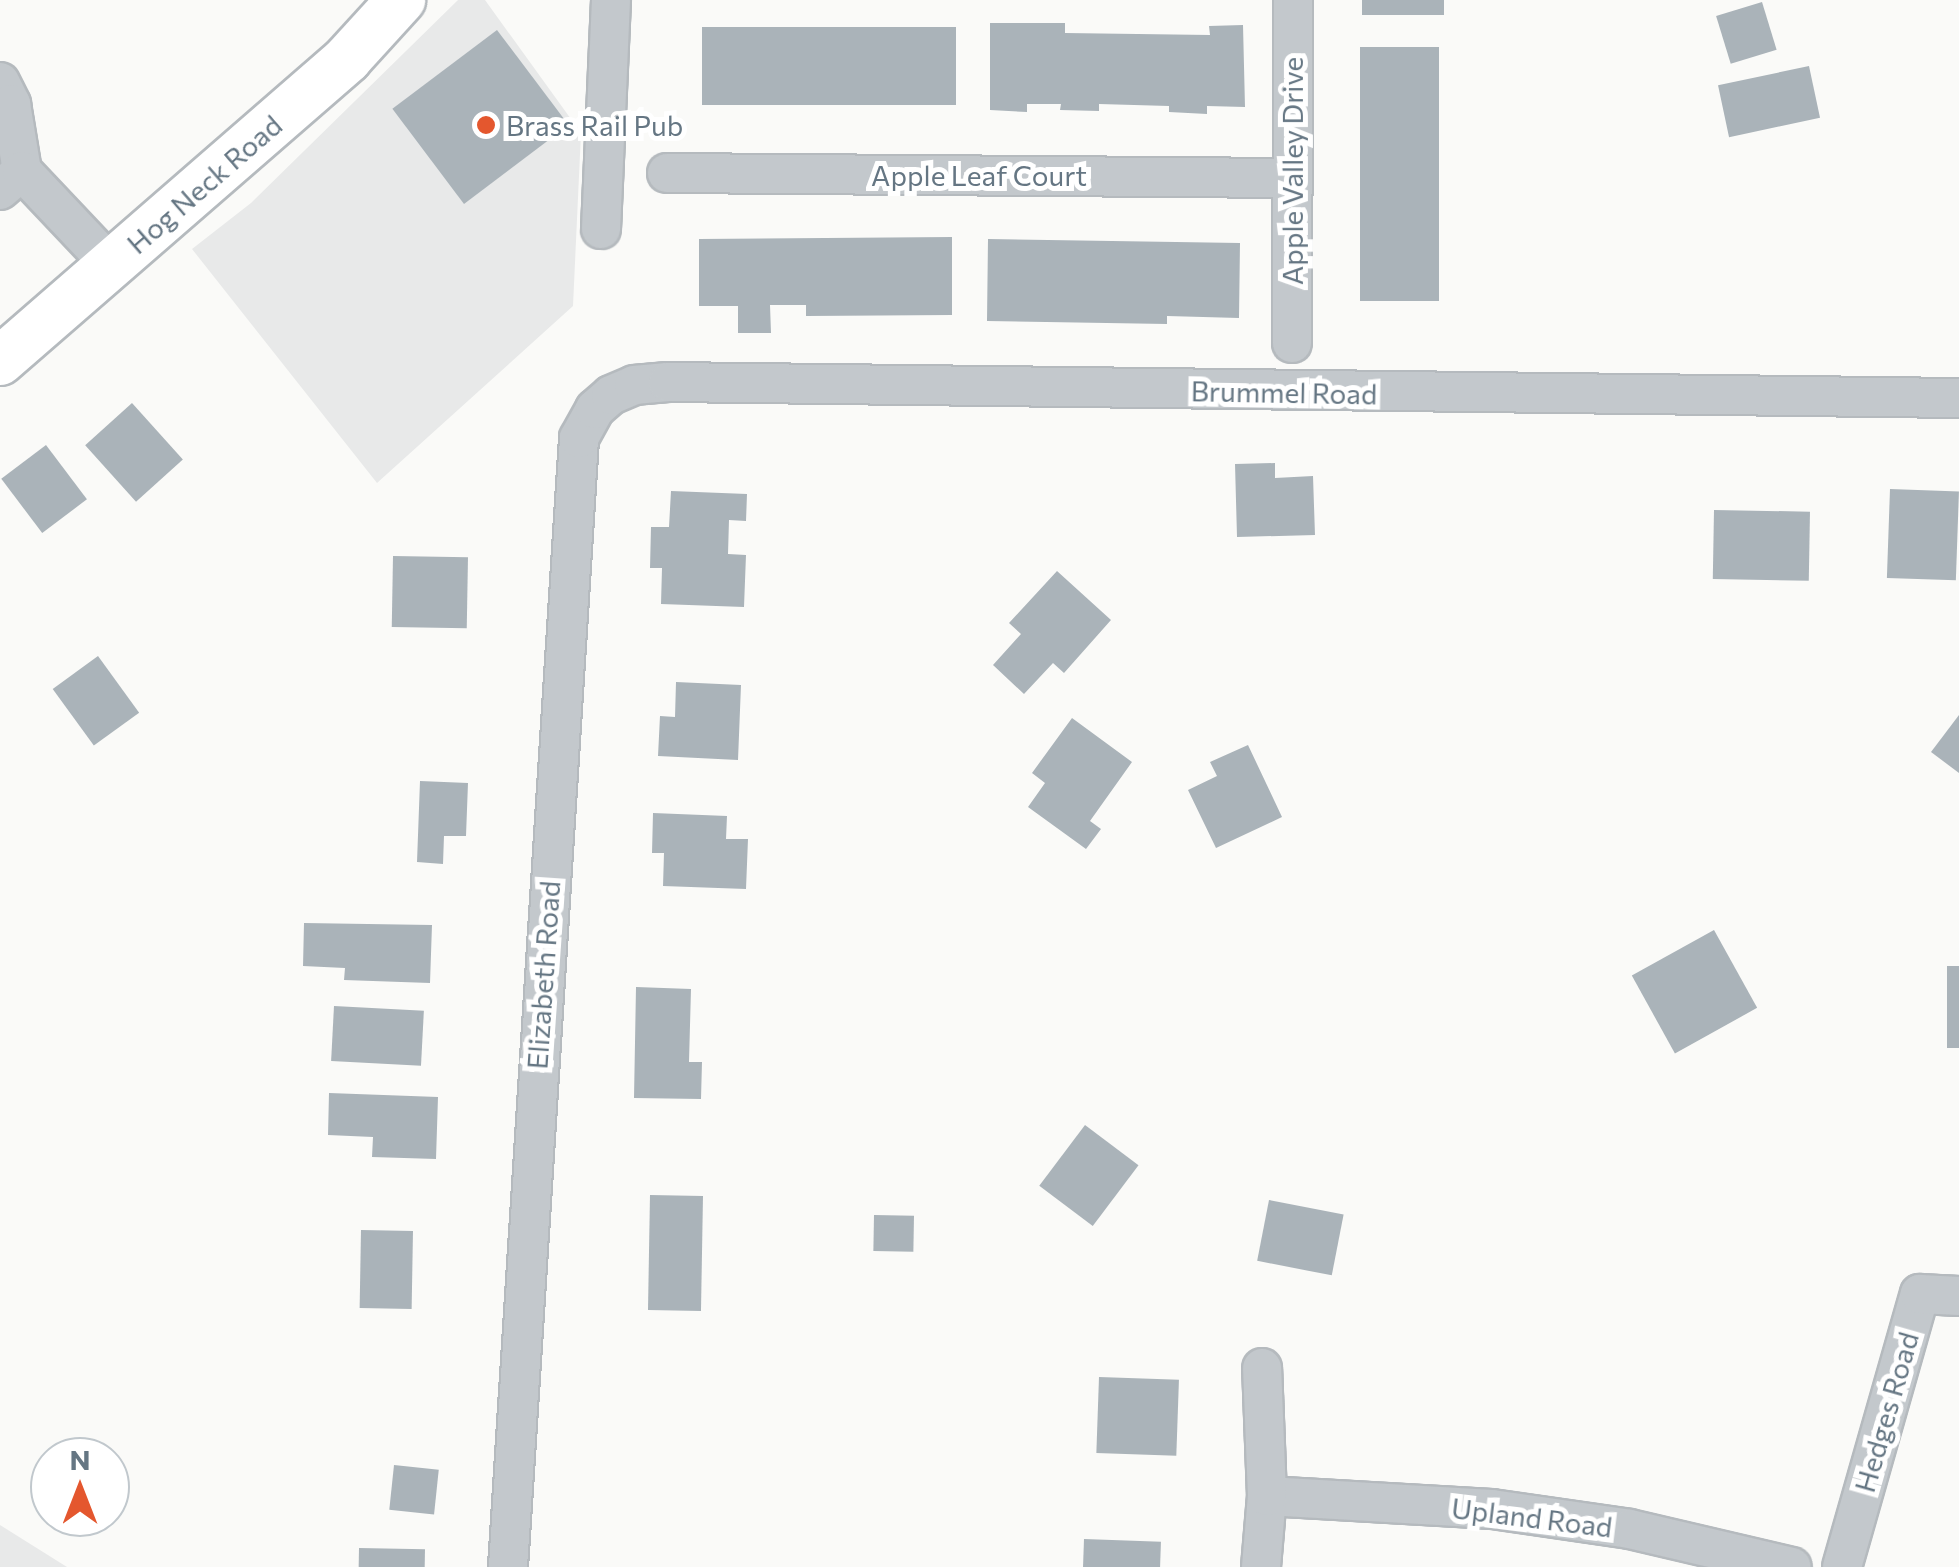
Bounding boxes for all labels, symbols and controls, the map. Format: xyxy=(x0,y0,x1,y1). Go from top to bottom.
street label: Apple Valley Drive xyxy=(1275,57,1309,285)
street label: Hog Neck Road xyxy=(120,108,288,260)
place label: Brass Rail Pub xyxy=(506,108,683,142)
marker: Brass Rail Pub xyxy=(475,114,497,136)
street label: Apple Leaf Court xyxy=(871,158,1087,192)
street label: Brummel Road xyxy=(1191,374,1377,410)
street label: Elizabeth Road xyxy=(520,880,566,1070)
street label: Hedges Road xyxy=(1847,1328,1925,1496)
north arrow xyxy=(30,1437,130,1537)
text: N xyxy=(70,1442,91,1476)
street label: Upland Road xyxy=(1450,1490,1614,1544)

